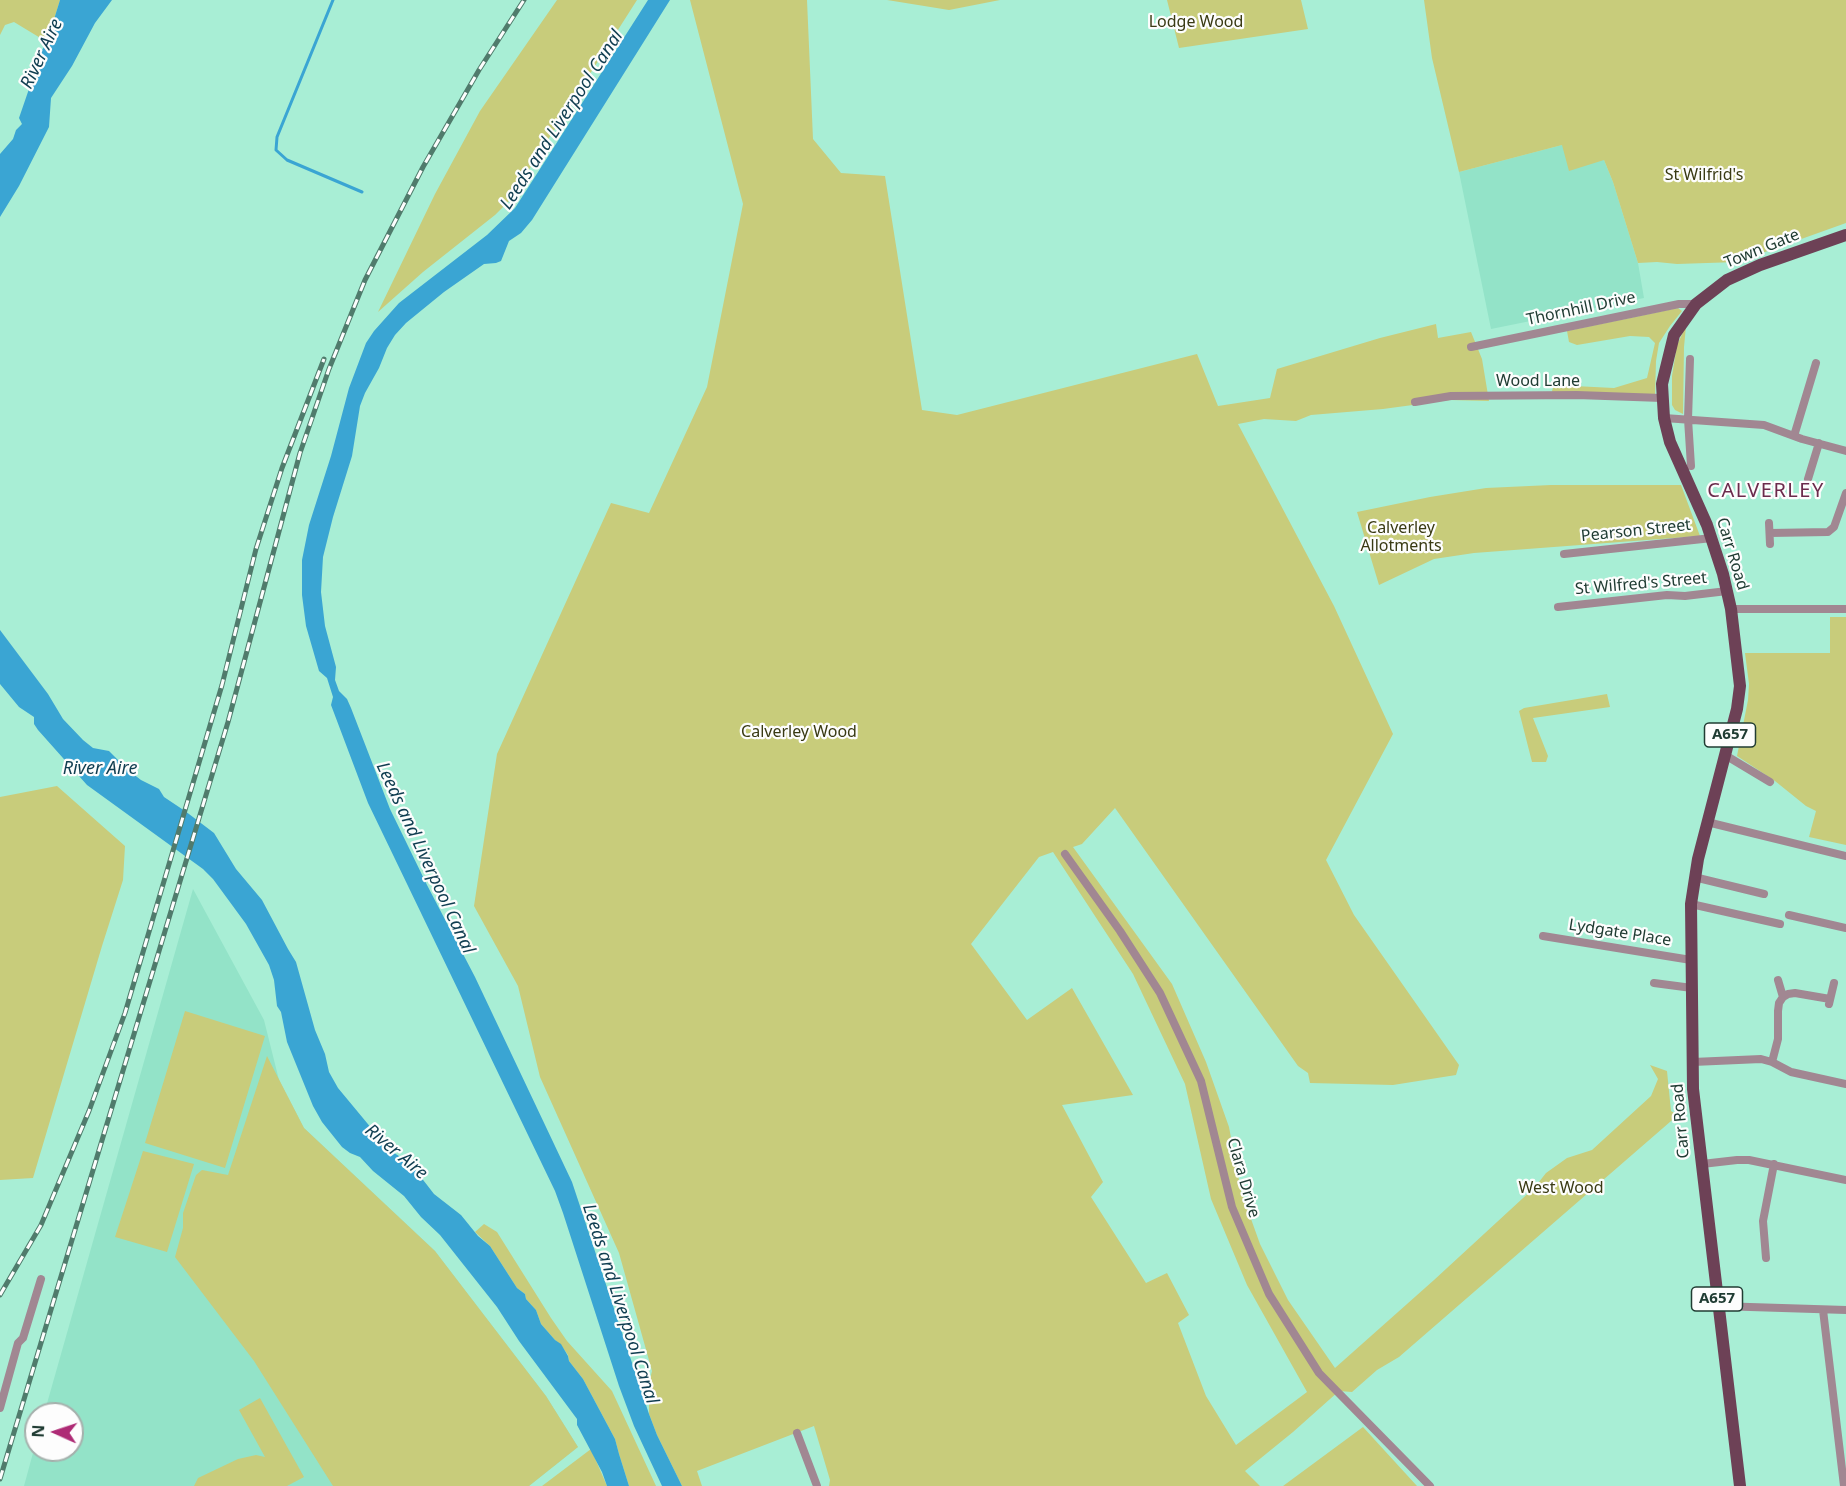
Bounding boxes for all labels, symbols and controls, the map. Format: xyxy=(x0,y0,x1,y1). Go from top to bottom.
park label: Lodge Wood xyxy=(1149,12,1243,32)
water label: River Aire xyxy=(16,16,68,92)
water label: Leeds and Liverpool Canal xyxy=(496,26,628,214)
park label: St Wilfrid's xyxy=(1665,165,1743,185)
street label: Town Gate xyxy=(1722,225,1802,273)
street label: Thornhill Drive xyxy=(1525,288,1637,330)
street label: Wood Lane xyxy=(1496,371,1580,391)
district label: CALVERLEY xyxy=(1707,479,1825,503)
street label: Carr Road xyxy=(1712,515,1752,593)
street label: Pearson Street xyxy=(1580,516,1692,546)
park label: Calverley Allotments xyxy=(1360,518,1442,556)
street label: St Wilfred's Street xyxy=(1574,569,1708,599)
park label: Calverley Wood xyxy=(741,722,857,742)
road number: A657 xyxy=(1704,723,1756,747)
water label: River Aire xyxy=(63,758,137,780)
water label: Leeds and Liverpool Canal xyxy=(371,759,479,957)
street label: Lydgate Place xyxy=(1567,915,1673,951)
street label: Carr Road xyxy=(1668,1083,1694,1159)
water label: River Aire xyxy=(360,1120,432,1184)
street label: Clara Drive xyxy=(1222,1136,1264,1220)
park label: West Wood xyxy=(1519,1178,1603,1198)
water label: Leeds and Liverpool Canal xyxy=(577,1201,663,1407)
road number: A657 xyxy=(1692,1287,1742,1311)
north arrow xyxy=(24,1402,84,1462)
text: N xyxy=(27,1424,49,1438)

